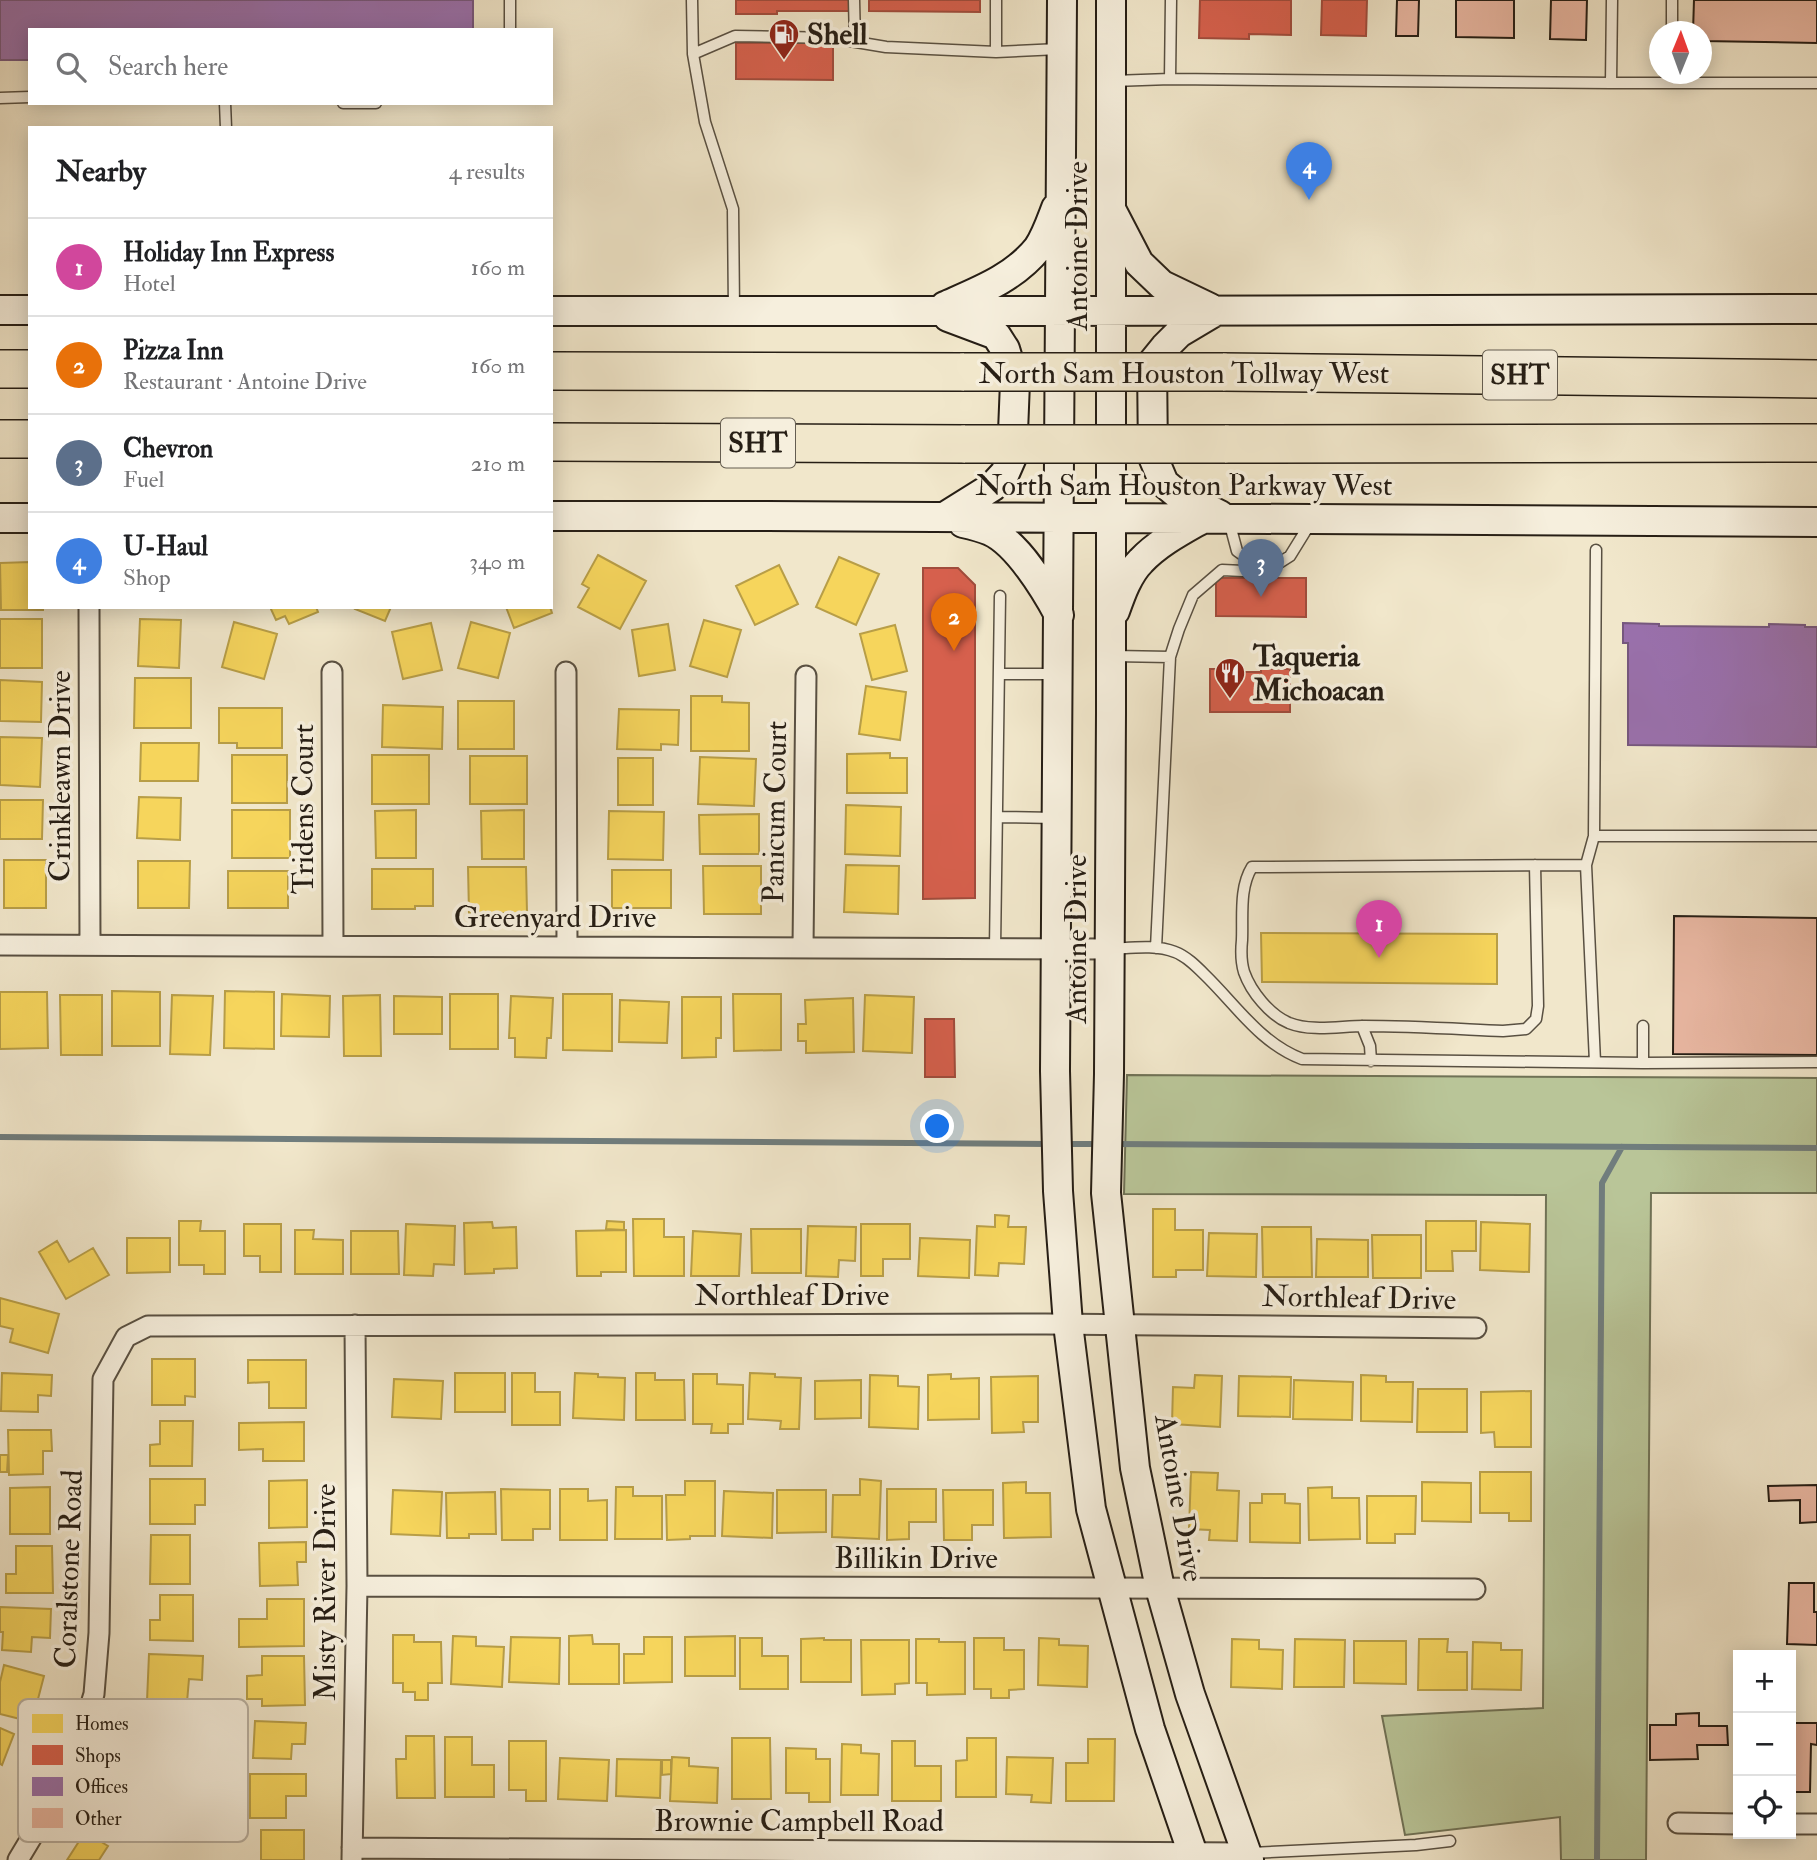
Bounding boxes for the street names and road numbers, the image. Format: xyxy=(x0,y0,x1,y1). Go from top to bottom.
street label: Antoine Drive xyxy=(1059,161,1096,332)
road number: SHT xyxy=(1483,350,1557,400)
street label: North Sam Houston Tollway West xyxy=(979,355,1390,392)
road number: SHT xyxy=(721,418,795,467)
street label: North Sam Houston Parkway West xyxy=(975,467,1393,504)
street label: Crinkleawn Drive xyxy=(42,670,79,882)
street label: Panicum Court xyxy=(755,720,795,904)
street label: Tridens Court xyxy=(285,724,322,894)
street label: Antoine Drive xyxy=(1058,854,1095,1025)
street label: Greenyard Drive xyxy=(454,899,656,936)
street label: Northleaf Drive xyxy=(695,1277,889,1314)
street label: Northleaf Drive xyxy=(1261,1278,1457,1318)
street label: Antoine Drive xyxy=(1146,1410,1212,1585)
street label: Coralstone Road xyxy=(47,1469,91,1669)
street label: Misty River Drive xyxy=(307,1483,344,1701)
street label: Billikin Drive xyxy=(834,1540,998,1577)
street label: Brownie Campbell Road xyxy=(654,1803,944,1840)

